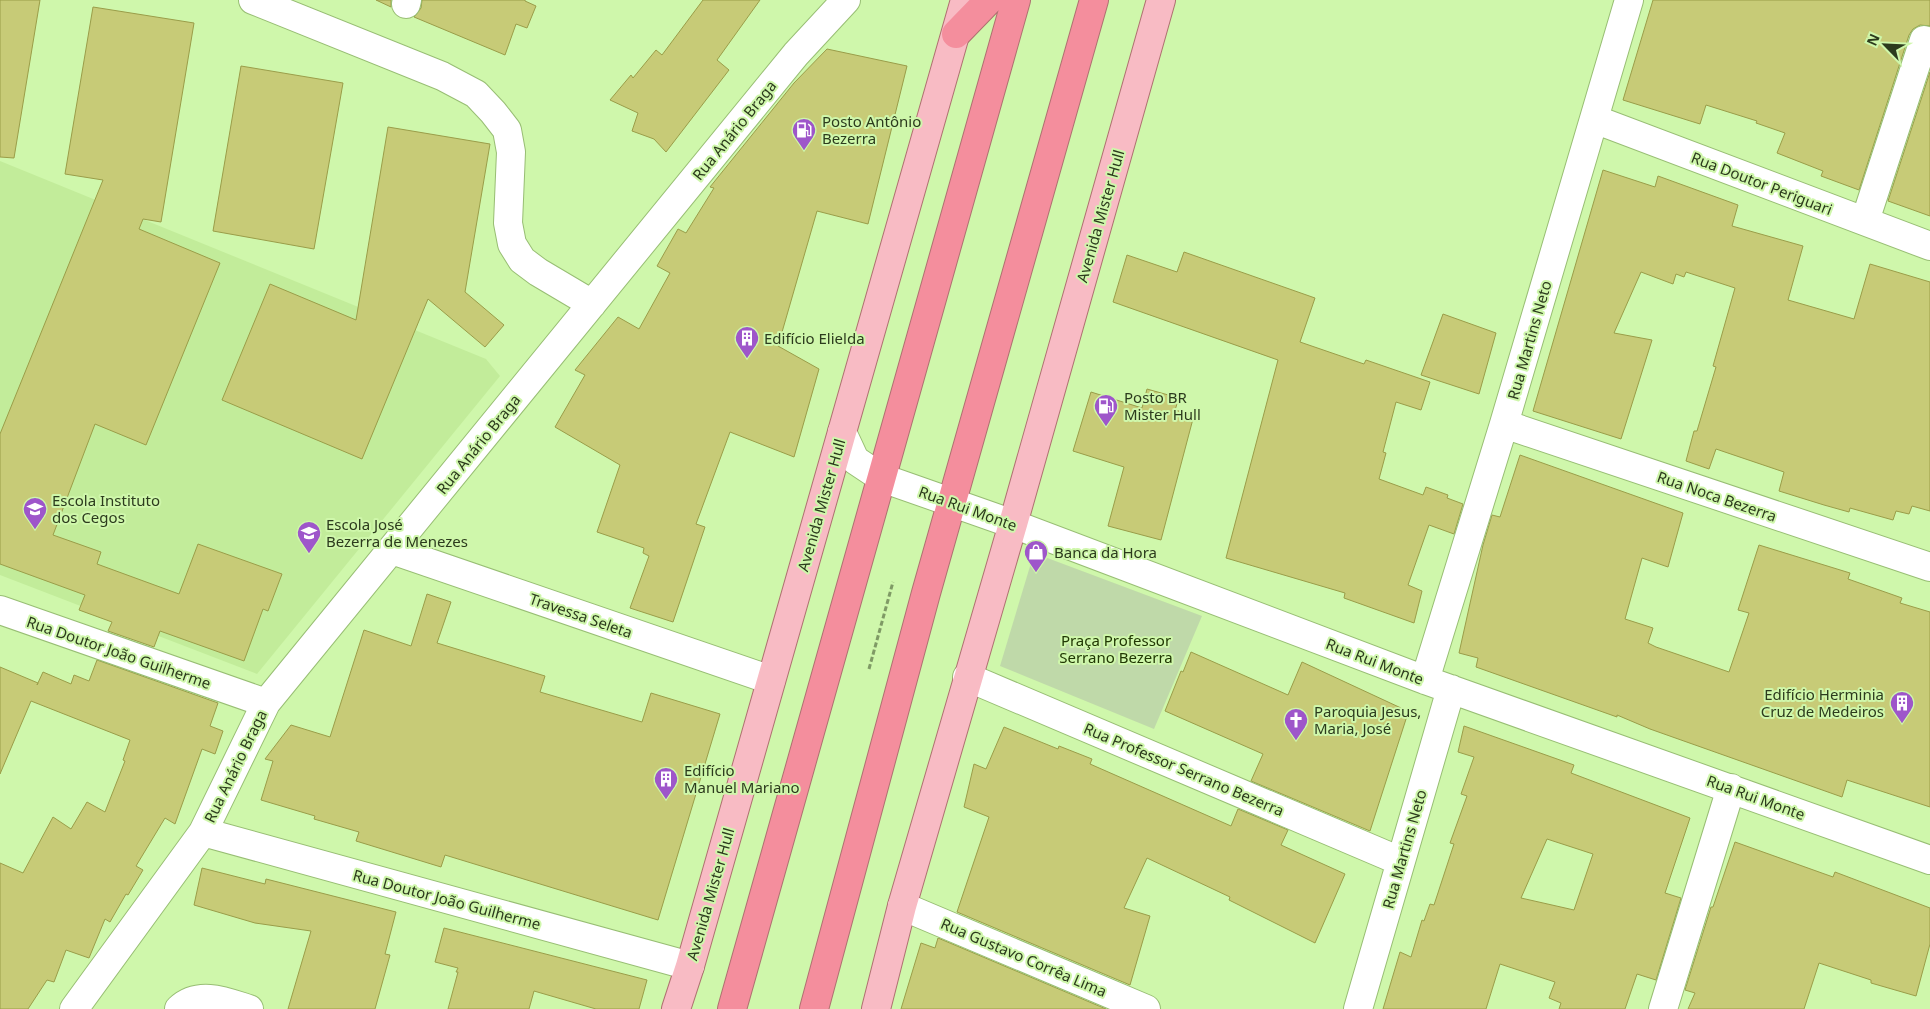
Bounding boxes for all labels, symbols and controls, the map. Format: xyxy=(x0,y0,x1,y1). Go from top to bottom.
north arrow xyxy=(1860,20,1910,70)
text: N xyxy=(1862,30,1884,49)
street label: Rua Anário Braga xyxy=(688,76,780,184)
place label: Posto Antônio Bezerra xyxy=(822,111,921,148)
fuel station icon: Posto Antônio Bezerra xyxy=(791,117,817,151)
street label: Avenida Mister Hull xyxy=(1071,147,1129,285)
street label: Rua Doutor Periguari xyxy=(1689,147,1835,219)
street label: Rua Martins Neto xyxy=(1502,278,1556,402)
building icon: Edifício Elielda xyxy=(734,325,760,359)
place label: Edifício Elielda xyxy=(764,328,865,348)
place label: Posto BR Mister Hull xyxy=(1124,387,1201,424)
street label: Rua Anário Braga xyxy=(432,390,524,498)
fuel station icon: Posto BR Mister Hull xyxy=(1093,393,1119,427)
street label: Avenida Mister Hull xyxy=(792,436,850,574)
street label: Rua Noca Bezerra xyxy=(1655,466,1779,526)
street label: Rua Rui Monte xyxy=(916,481,1020,535)
place label: Escola Instituto dos Cegos xyxy=(52,490,160,527)
school or university icon: Escola Instituto dos Cegos xyxy=(22,496,48,530)
place label: Escola José Bezerra de Menezes xyxy=(326,514,468,551)
school or university icon: Escola José Bezerra de Menezes xyxy=(296,520,322,554)
shop icon: Banca da Hora xyxy=(1023,539,1049,573)
place label: Banca da Hora xyxy=(1054,542,1157,562)
street label: Travessa Seleta xyxy=(527,588,635,642)
street label: Rua Doutor João Guilherme xyxy=(24,611,214,693)
park label: Praça Professor Serrano Bezerra xyxy=(1059,630,1173,667)
street label: Rua Rui Monte xyxy=(1323,633,1427,689)
place label: Edifício Herminia Cruz de Medeiros xyxy=(1761,684,1884,721)
building icon: Edifício Herminia Cruz de Medeiros xyxy=(1889,690,1915,724)
place label: Paroquia Jesus, Maria, José xyxy=(1314,701,1421,738)
street label: Rua Anário Braga xyxy=(199,706,271,826)
church icon: Paroquia Jesus, Maria, José xyxy=(1283,707,1309,741)
street label: Rua Professor Serrano Bezerra xyxy=(1081,718,1287,820)
place label: Edifício Manuel Mariano xyxy=(684,760,800,797)
building icon: Edifício Manuel Mariano xyxy=(653,766,679,800)
street label: Rua Rui Monte xyxy=(1704,770,1808,824)
street label: Rua Martins Neto xyxy=(1377,787,1431,911)
street label: Avenida Mister Hull xyxy=(681,825,739,963)
street label: Rua Doutor João Guilherme xyxy=(351,864,543,934)
street label: Rua Gustavo Corrêa Lima xyxy=(938,913,1110,1001)

